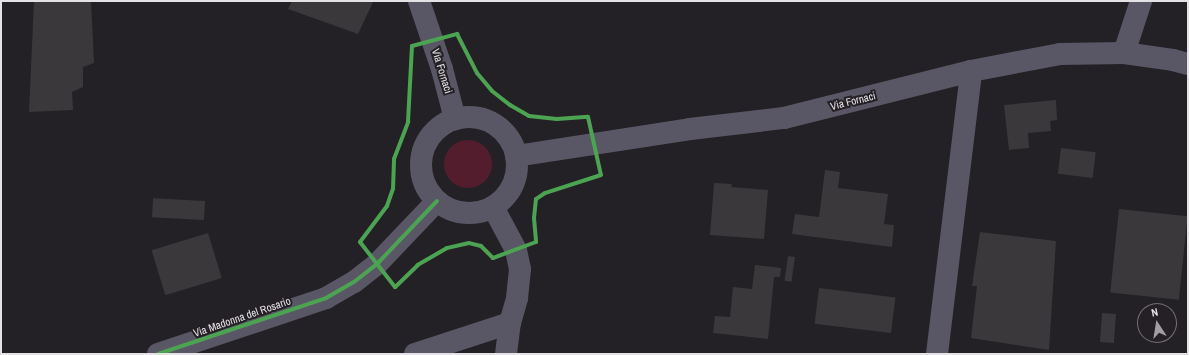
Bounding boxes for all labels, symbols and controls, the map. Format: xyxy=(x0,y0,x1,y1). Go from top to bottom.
street label: Via Fornaci xyxy=(429,47,455,95)
street label: Via Fornaci xyxy=(829,89,877,113)
street label: Via Madonna del Rosario xyxy=(192,294,292,340)
north arrow xyxy=(1137,303,1177,343)
text: N xyxy=(1150,305,1159,320)

